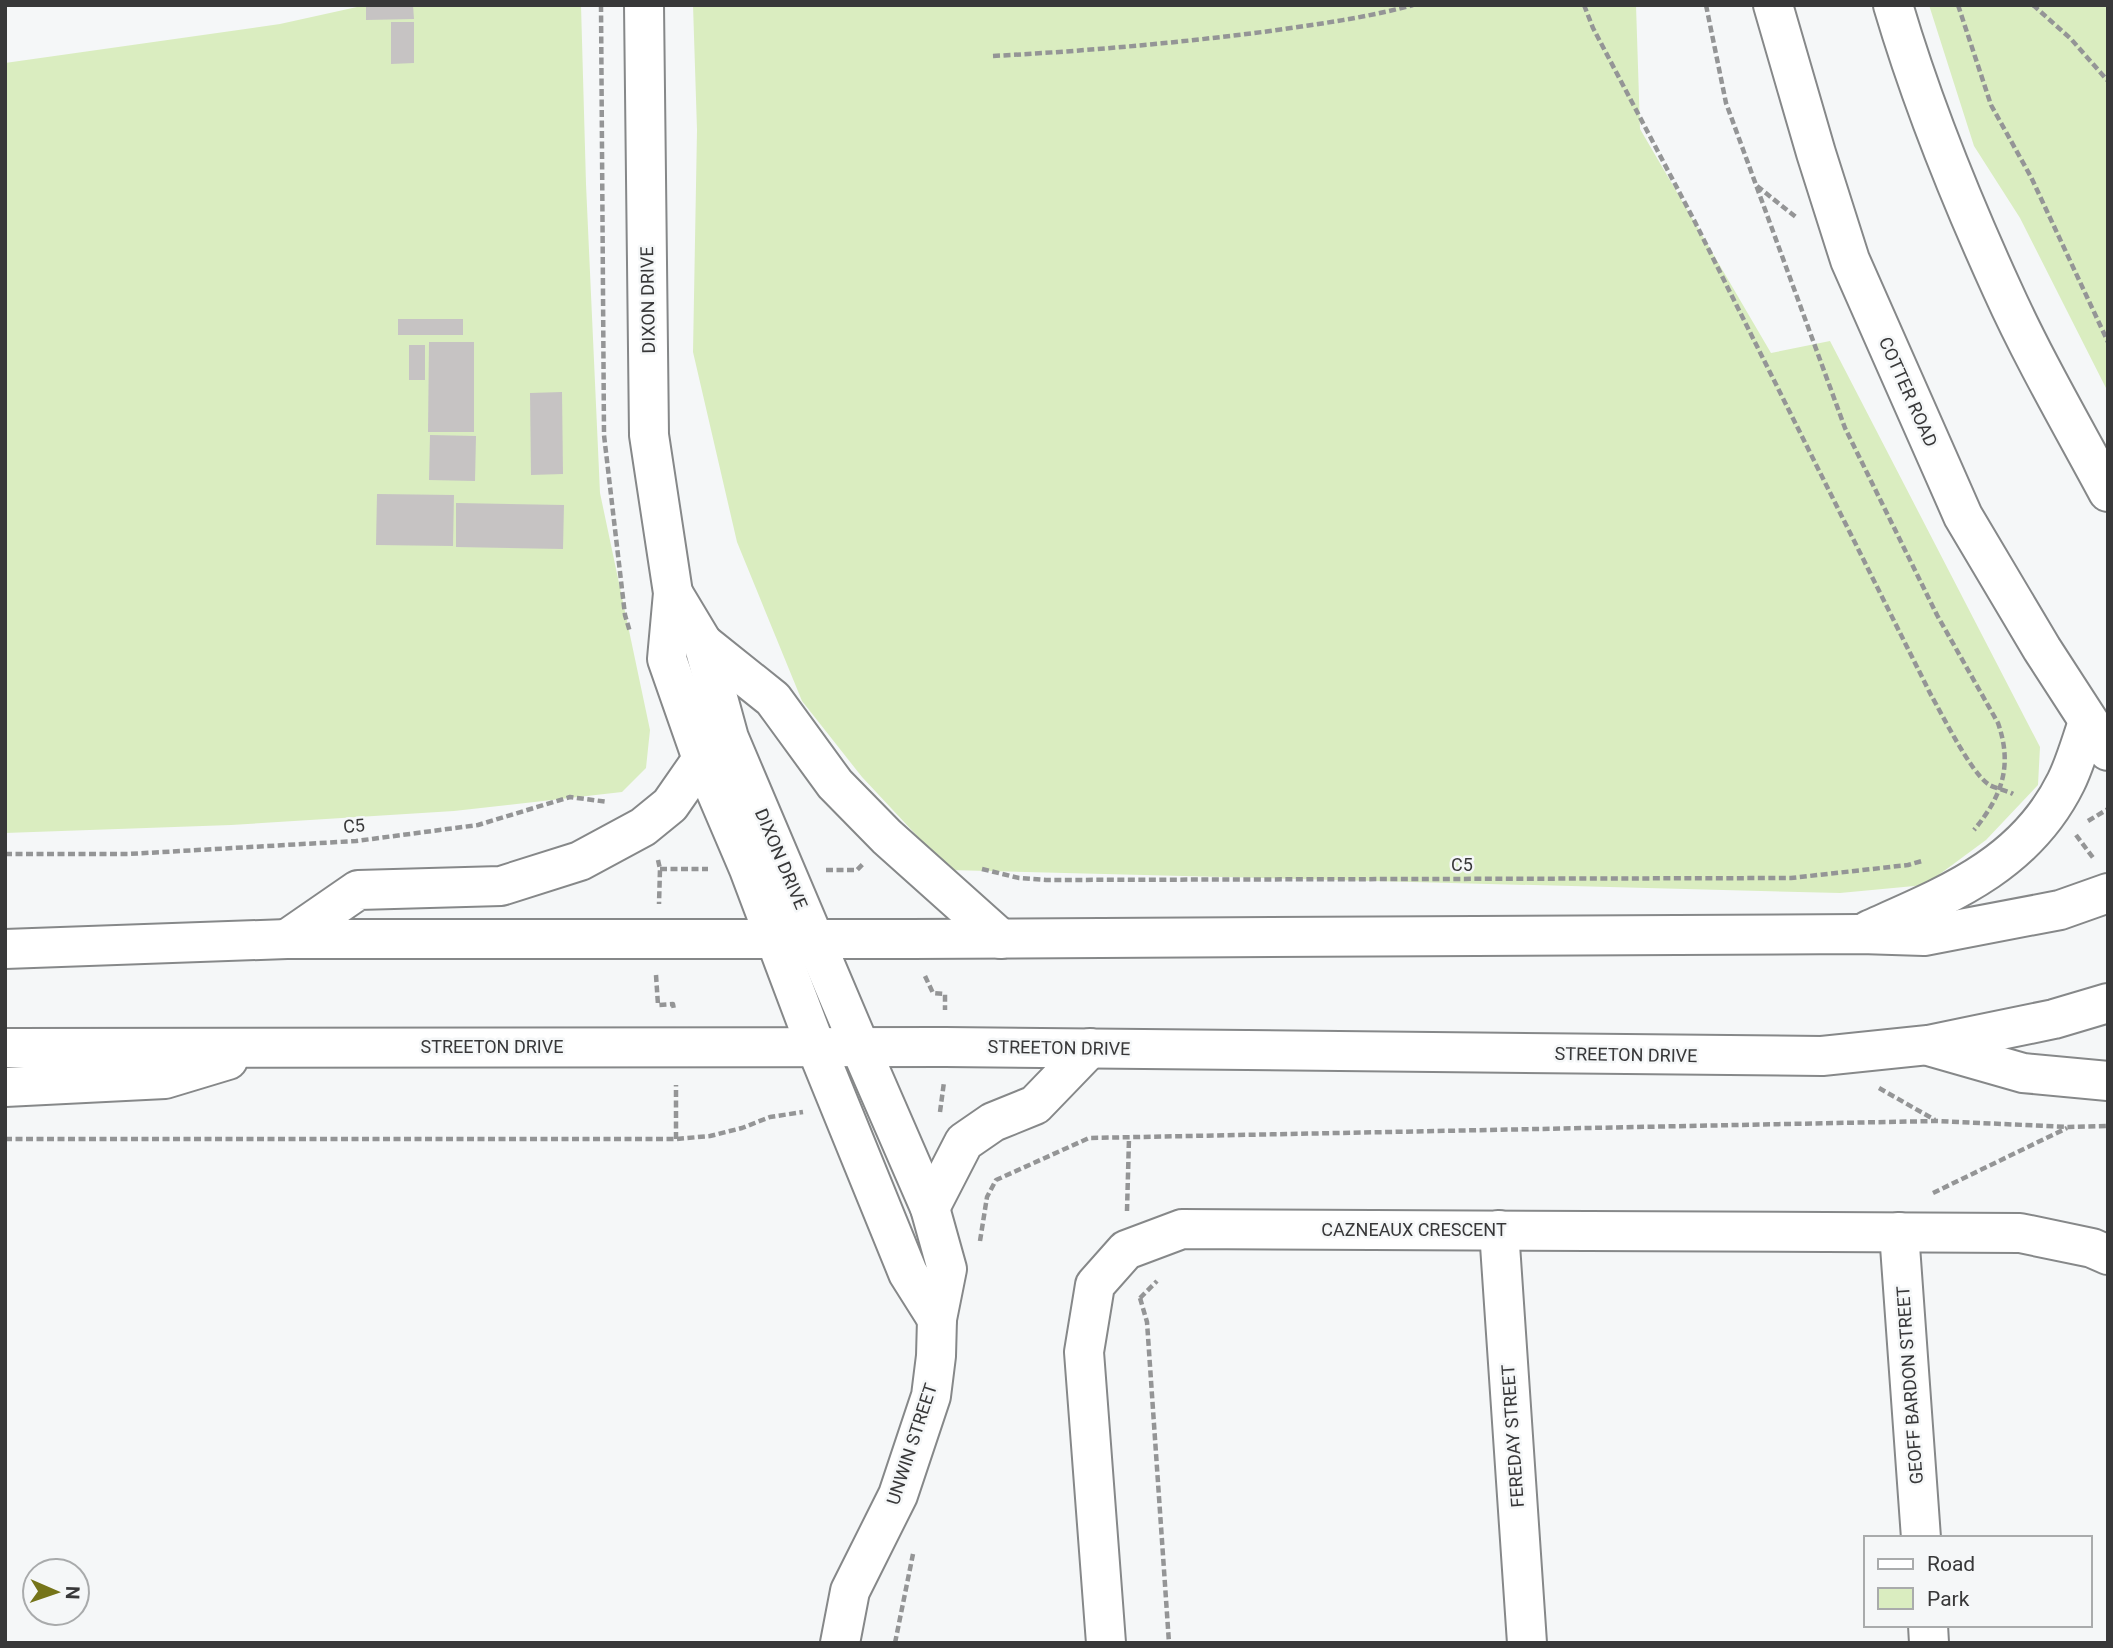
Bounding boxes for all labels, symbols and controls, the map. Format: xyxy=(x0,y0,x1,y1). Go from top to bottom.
street label: DIXON DRIVE xyxy=(636,246,659,354)
street label: COTTER ROAD xyxy=(1875,334,1942,450)
street label: DIXON DRIVE xyxy=(751,805,812,912)
street label: C5 xyxy=(342,814,366,837)
street label: C5 xyxy=(1451,854,1473,875)
street label: STREETON DRIVE xyxy=(421,1036,563,1057)
street label: STREETON DRIVE xyxy=(987,1036,1131,1059)
street label: STREETON DRIVE xyxy=(1554,1043,1698,1066)
street label: CAZNEAUX CRESCENT xyxy=(1321,1219,1507,1240)
street label: GEOFF BARDON STREET xyxy=(1892,1285,1927,1485)
street label: FEREDAY STREET xyxy=(1497,1364,1528,1508)
street label: UNWIN STREET xyxy=(882,1380,941,1507)
legend xyxy=(1864,1536,2092,1627)
text: Road xyxy=(1927,1552,1975,1576)
north arrow xyxy=(21,1557,91,1627)
text: N xyxy=(61,1585,84,1600)
text: Park xyxy=(1927,1587,1970,1611)

